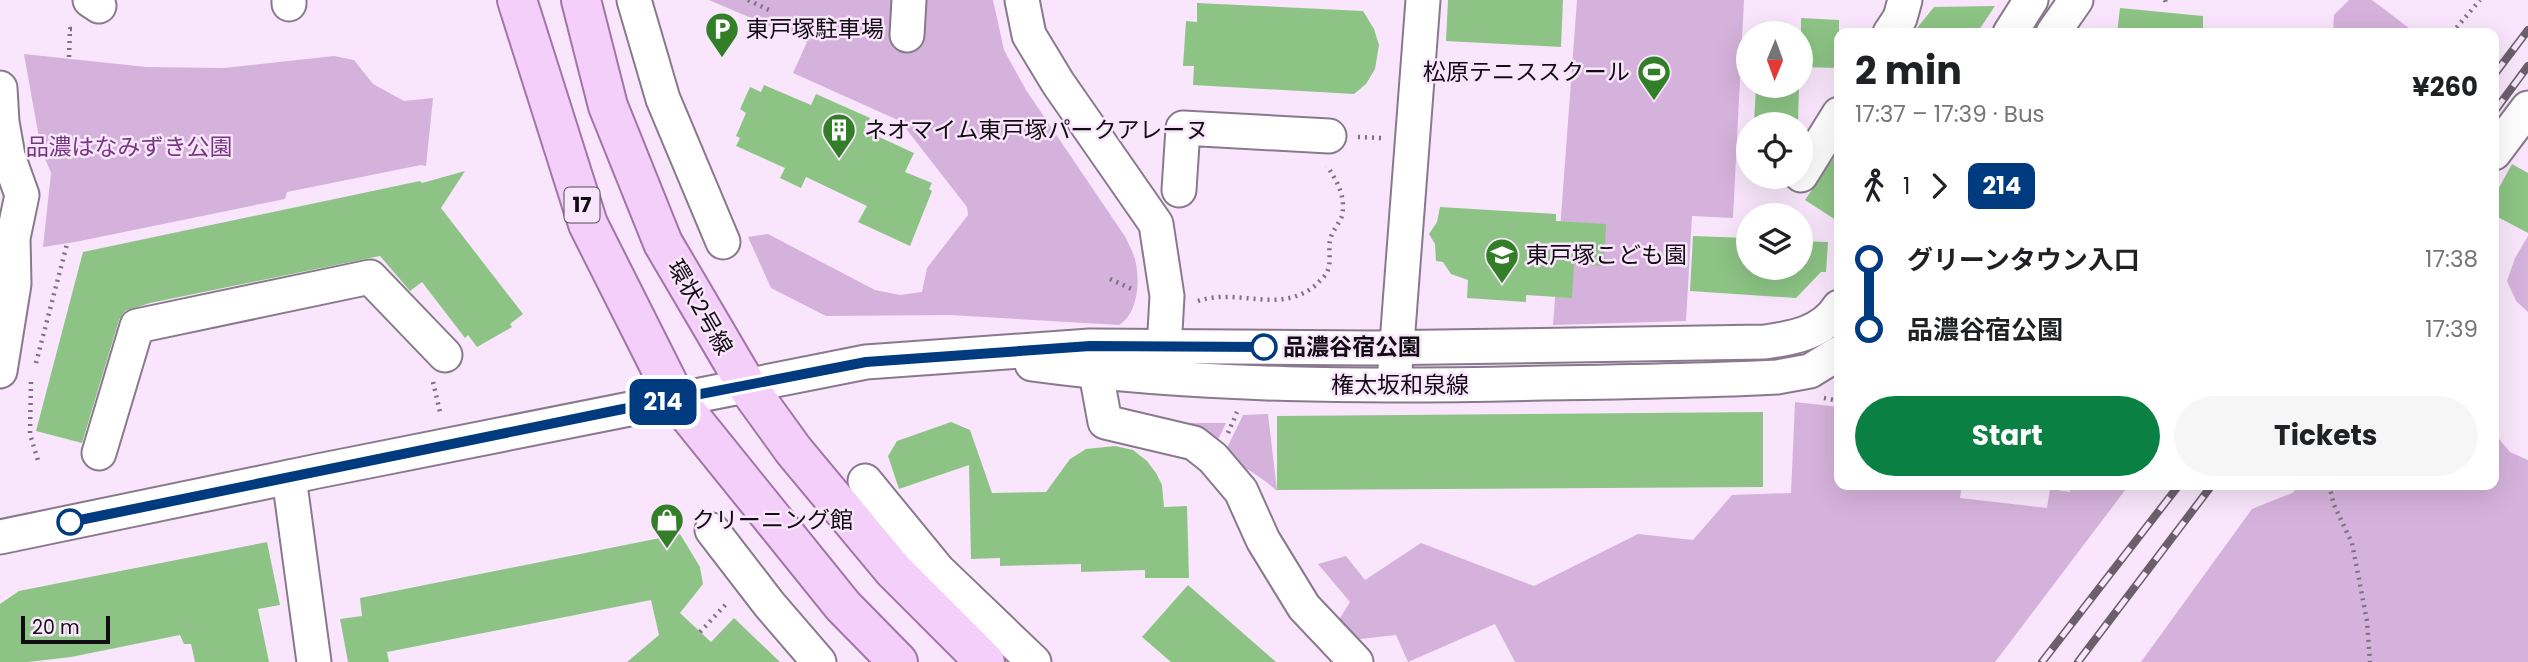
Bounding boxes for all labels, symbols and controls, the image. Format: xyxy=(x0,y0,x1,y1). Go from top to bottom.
parking icon: 東戸塚駐車場 xyxy=(703,10,741,59)
place label: 東戸塚駐車場 xyxy=(746,13,884,45)
north arrow xyxy=(1736,21,1813,98)
map controls xyxy=(1736,21,1813,280)
text: 2 min xyxy=(1855,44,1962,97)
sports icon: 松原テニススクール xyxy=(1635,53,1673,102)
place label: 松原テニススクール xyxy=(1423,56,1630,88)
text: ¥260 xyxy=(2412,69,2478,105)
text: 17:37 – 17:39 · Bus xyxy=(1855,98,2045,130)
building icon: ネオマイム東戸塚パークアレーヌ xyxy=(820,111,858,160)
button: locate xyxy=(1736,112,1813,189)
place label: ネオマイム東戸塚パークアレーヌ xyxy=(864,114,1209,146)
park label: 品濃はなみずき公園 xyxy=(26,131,233,163)
icon: walk xyxy=(1855,167,1893,205)
icon: forward xyxy=(1920,167,1958,205)
text: 214 xyxy=(1982,169,2021,202)
text: 1 xyxy=(1903,170,1910,202)
road number: 17 xyxy=(564,188,600,222)
button: layers xyxy=(1736,203,1813,280)
school or university icon: 東戸塚こども園 xyxy=(1483,236,1521,285)
place label: 東戸塚こども園 xyxy=(1526,239,1687,271)
text: グリーンタウン入口 xyxy=(1907,242,2140,278)
text: 17:38 xyxy=(2425,243,2478,275)
street label: 環状2号線 xyxy=(660,253,740,361)
text: 品濃谷宿公園 xyxy=(1907,312,2063,348)
text: 17:39 xyxy=(2425,313,2478,345)
place label: 品濃谷宿公園 xyxy=(1283,331,1421,363)
marker: 品濃谷宿公園 xyxy=(1251,334,1277,360)
street label: 権太坂和泉線 xyxy=(1331,369,1469,401)
line badge: 214 xyxy=(623,379,703,425)
text: 214 xyxy=(644,385,682,418)
button: Start xyxy=(1855,396,2160,476)
button: Tickets xyxy=(2174,396,2478,476)
shop icon: クリーニング館 xyxy=(648,501,686,550)
place label: クリーニング館 xyxy=(692,504,853,536)
unlabelled marker xyxy=(57,509,83,535)
scale bar xyxy=(21,613,110,645)
text: 20 m xyxy=(32,614,80,641)

